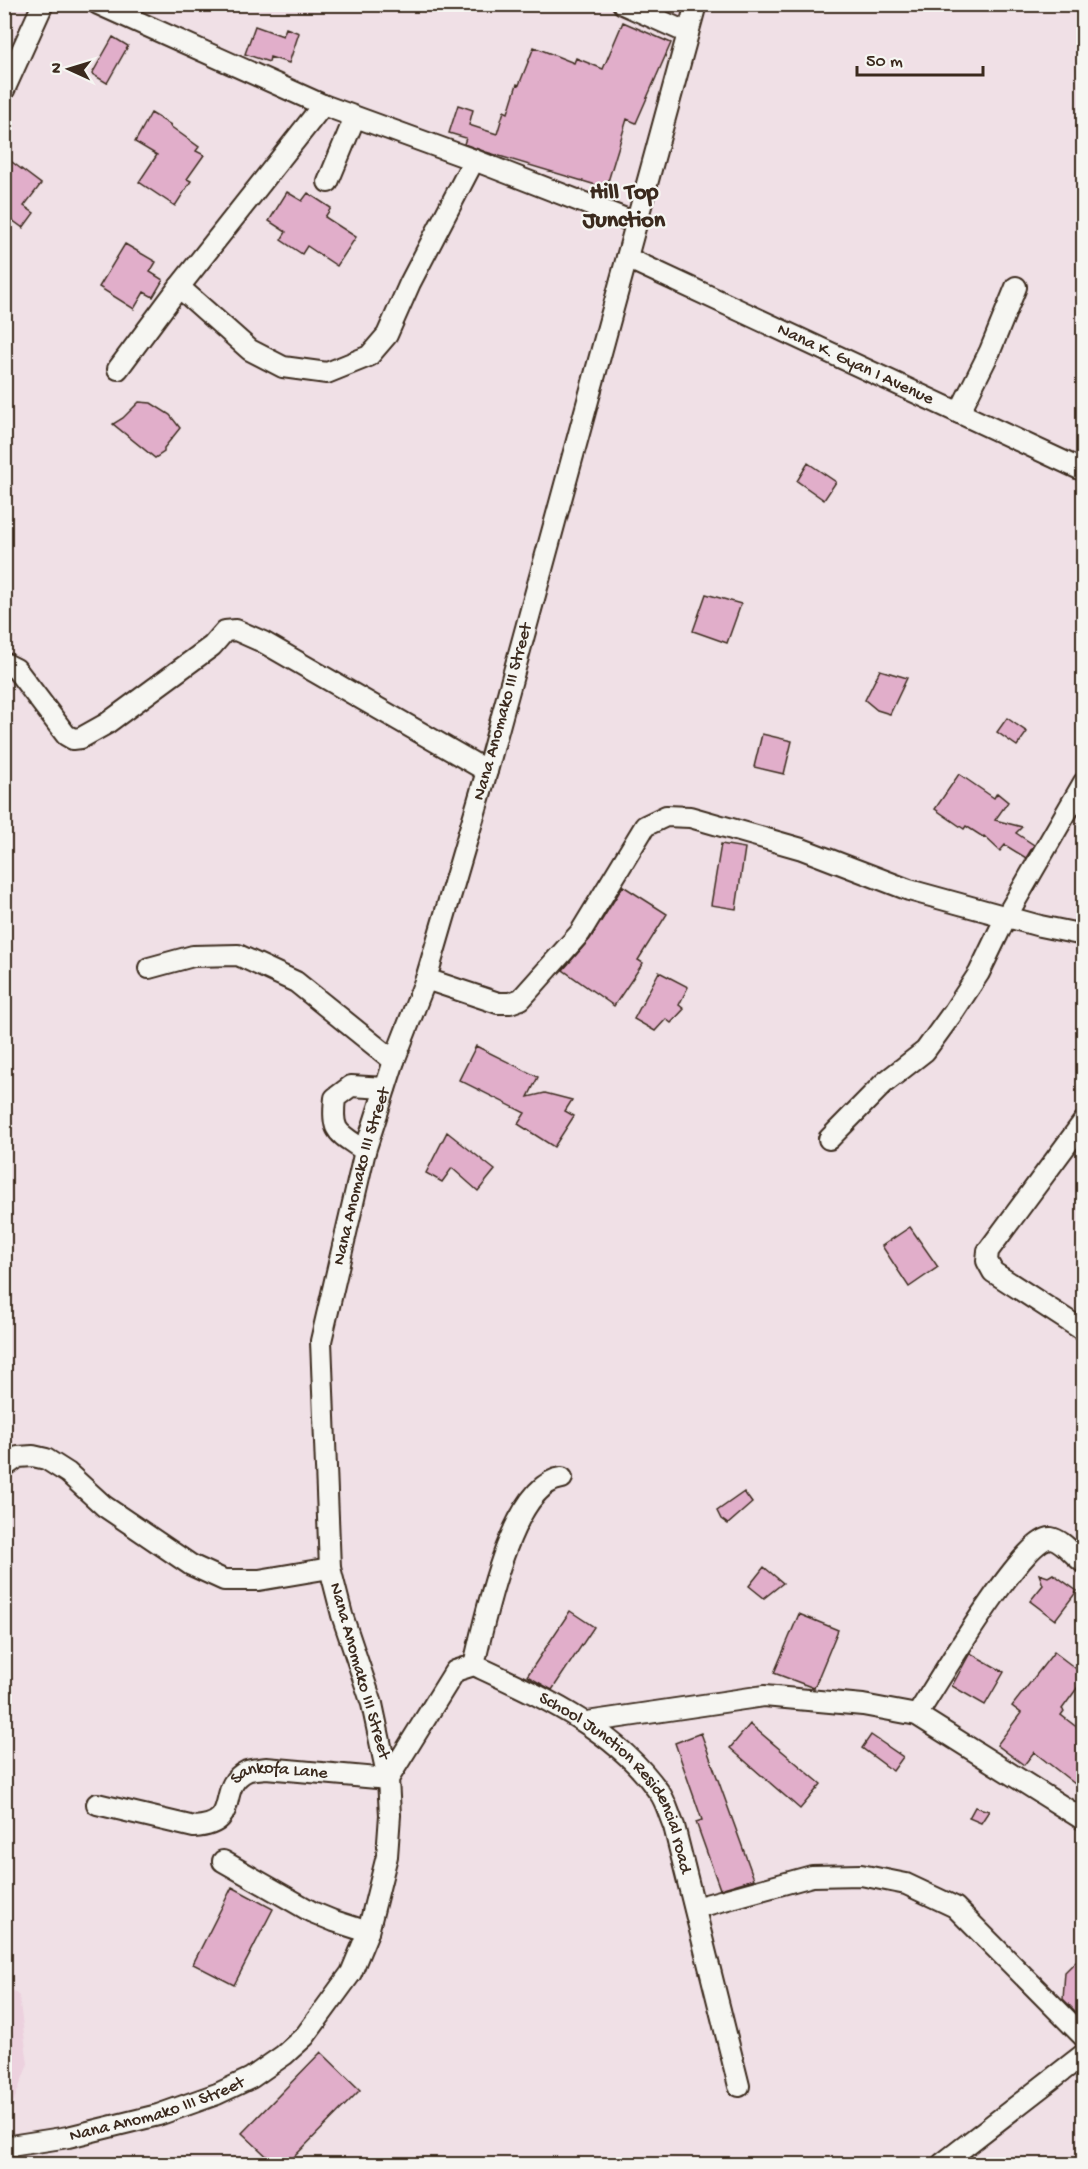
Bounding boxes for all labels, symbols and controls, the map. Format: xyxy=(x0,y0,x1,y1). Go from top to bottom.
north arrow xyxy=(39,39,99,99)
scale bar xyxy=(857,39,983,77)
text: 50 m xyxy=(866,52,903,73)
text: N xyxy=(48,62,67,74)
district label: Hill Top Junction xyxy=(582,179,666,236)
street label: Nana K. Gyan I Avenue xyxy=(774,319,938,410)
street label: Nana Anomako III Street xyxy=(468,619,538,803)
street label: Nana Anomako III Street xyxy=(328,1083,396,1267)
street label: Nana Anomako III Street xyxy=(324,1580,395,1763)
street label: School Junction Residencial road xyxy=(535,1688,696,1877)
street label: Sankofa Lane xyxy=(226,1757,329,1789)
street label: Nana Anomako III Street xyxy=(67,2071,250,2147)

